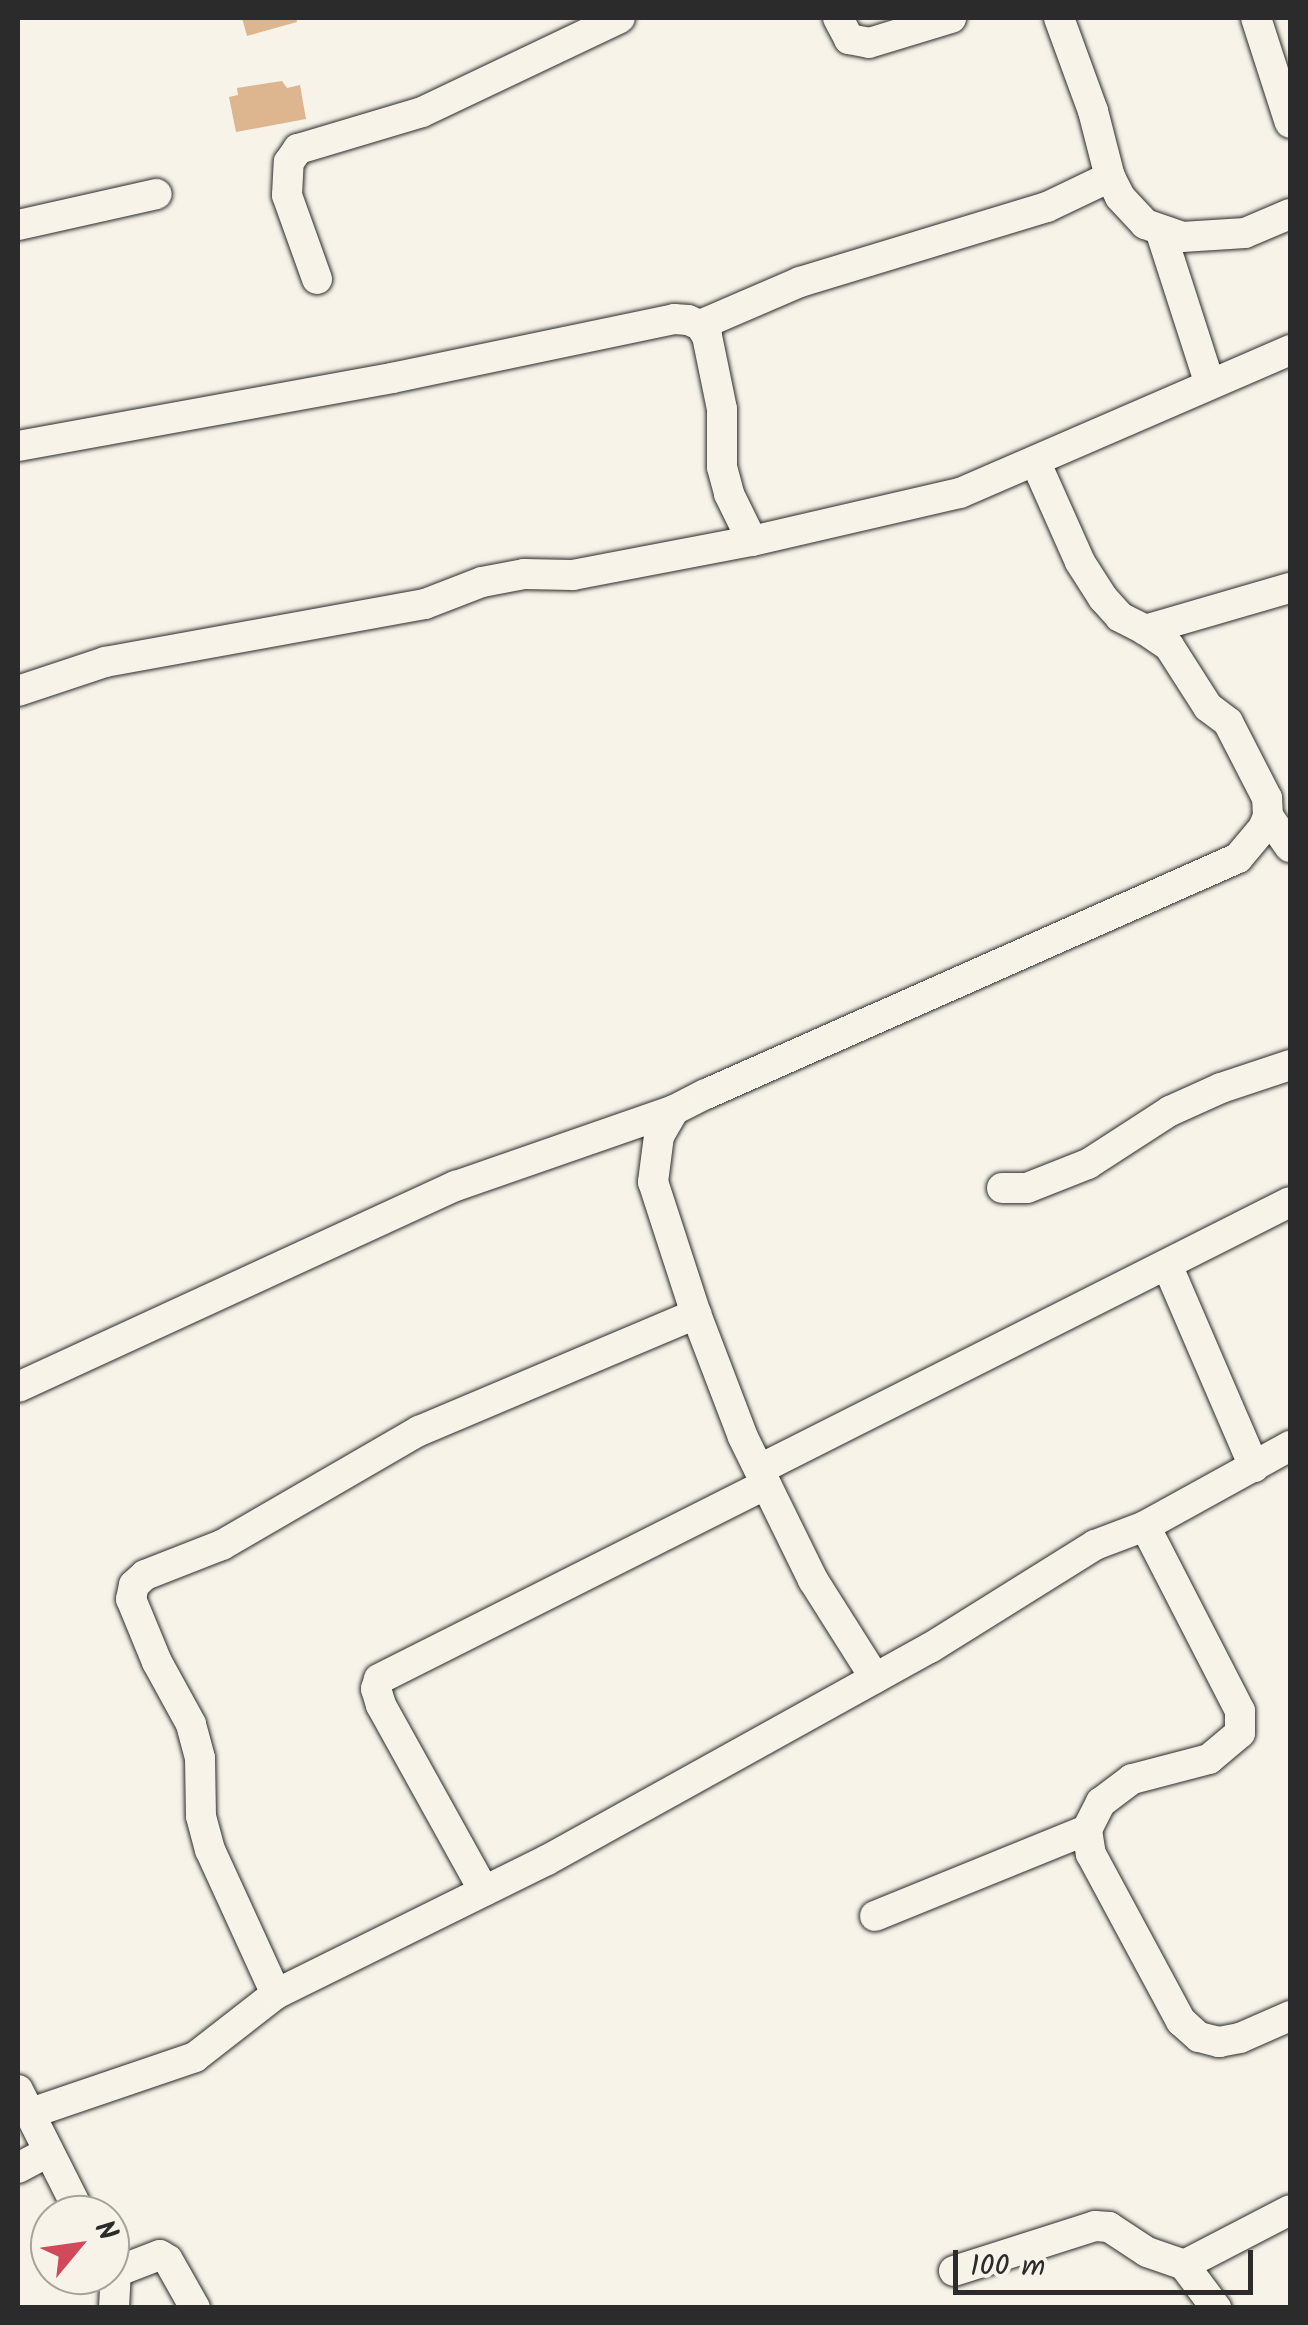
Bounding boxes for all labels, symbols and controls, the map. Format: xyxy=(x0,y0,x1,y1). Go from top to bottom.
north arrow xyxy=(30,2195,130,2295)
text: N xyxy=(81,2213,129,2250)
scale bar xyxy=(958,2230,1258,2292)
text: 100 m xyxy=(970,2243,1045,2291)

